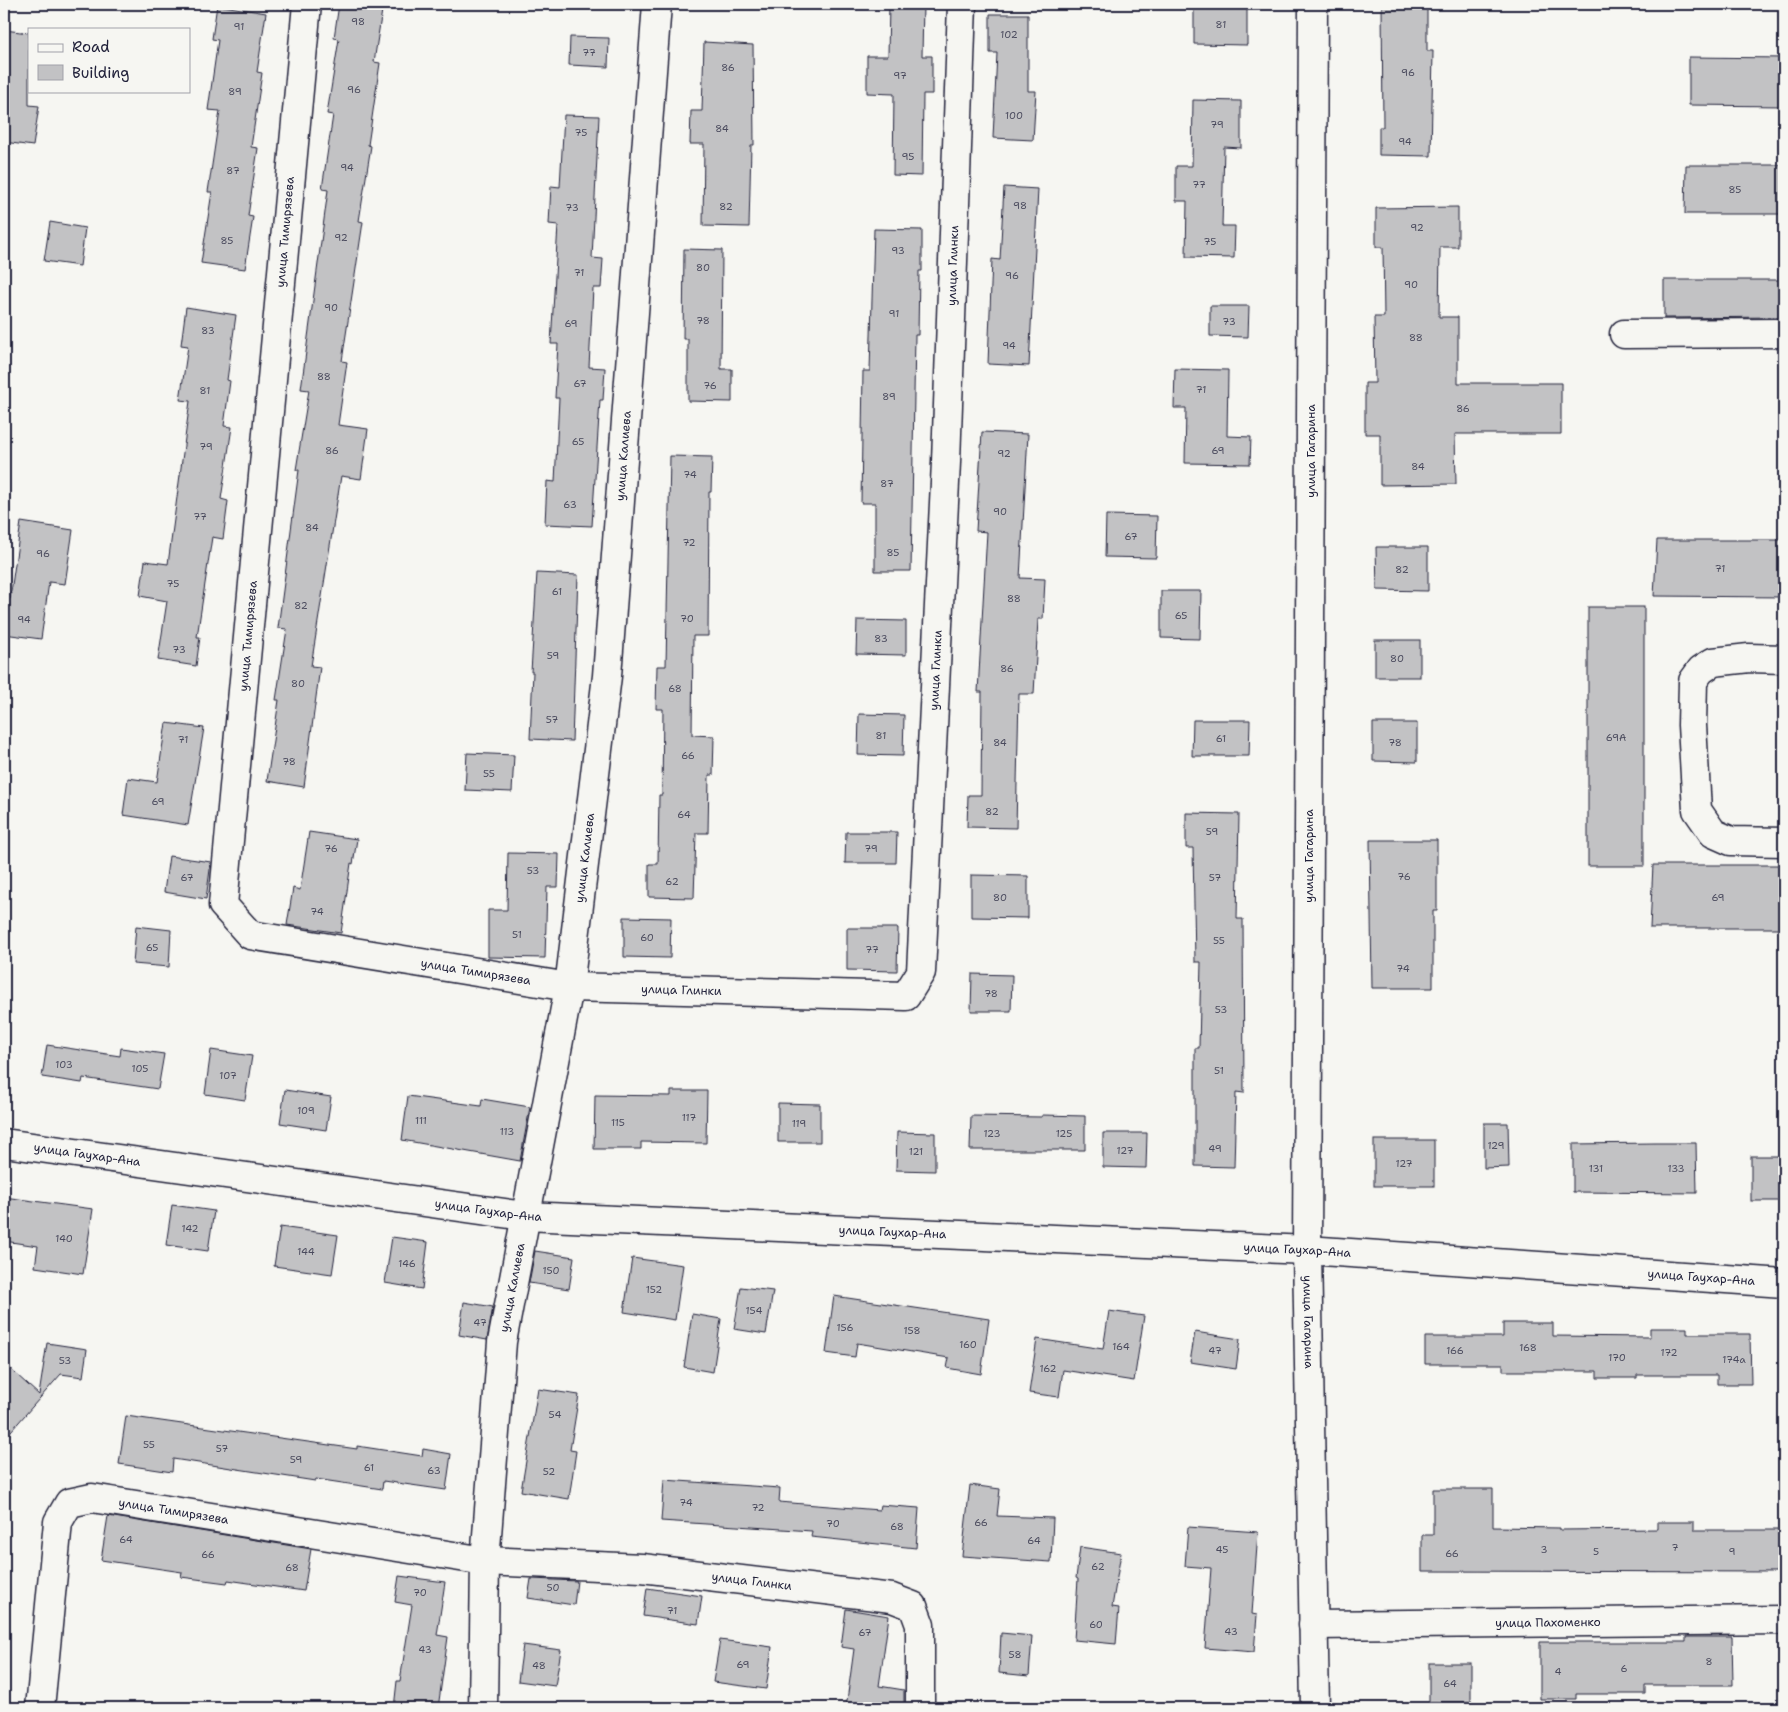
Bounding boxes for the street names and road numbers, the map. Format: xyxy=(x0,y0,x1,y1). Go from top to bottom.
street label: улица Тимирязева xyxy=(272,175,298,288)
street label: улица Глинки xyxy=(943,225,962,306)
street label: улица Гагарина xyxy=(1303,404,1319,498)
street label: улица Калиева xyxy=(612,410,635,501)
street label: улица Тимирязева xyxy=(235,579,261,692)
street label: улица Глинки xyxy=(926,629,946,711)
street label: улица Гагарина xyxy=(1301,809,1317,903)
street label: улица Калиева xyxy=(571,812,598,904)
street label: улица Тимирязева xyxy=(420,955,533,989)
street label: улица Глинки xyxy=(641,981,722,999)
street label: улица Гаухар-Ана xyxy=(33,1139,142,1170)
street label: улица Гаухар-Ана xyxy=(434,1195,543,1225)
street label: улица Гаухар-Ана xyxy=(838,1222,947,1242)
street label: улица Гаухар-Ана xyxy=(1243,1239,1352,1261)
street label: улица Калиева xyxy=(496,1241,529,1333)
street label: улица Гаухар-Ана xyxy=(1647,1266,1756,1289)
street label: улица Гагарина xyxy=(1299,1275,1317,1369)
street label: улица Тимирязева xyxy=(117,1494,230,1528)
street label: улица Глинки xyxy=(711,1568,793,1594)
street label: улица Пахоменко xyxy=(1495,1614,1601,1631)

